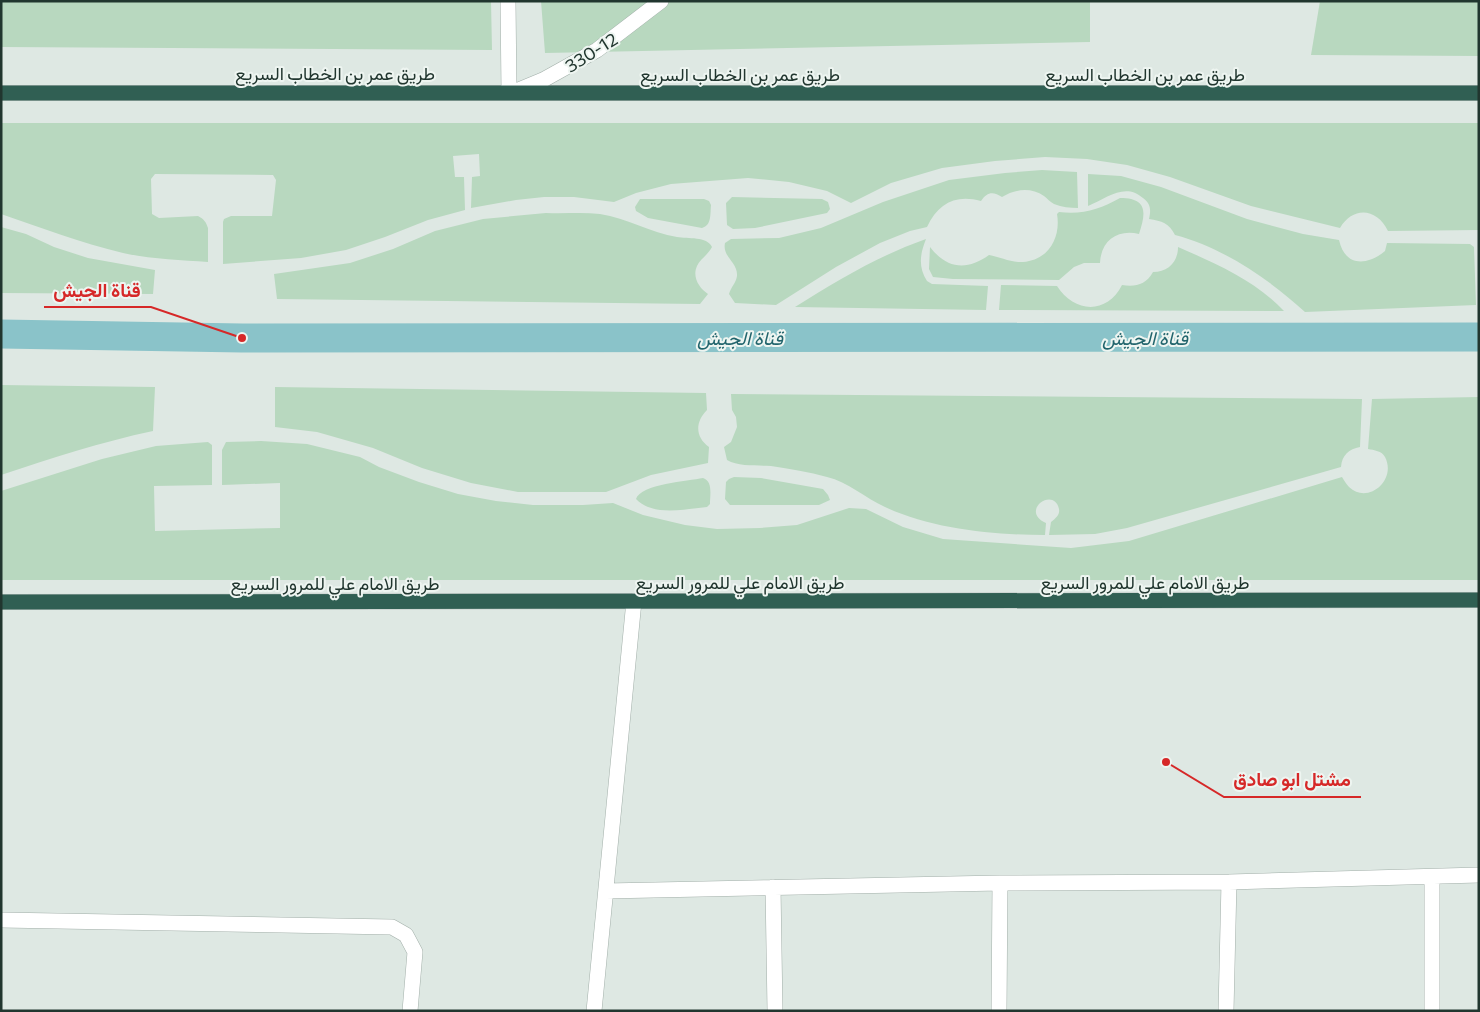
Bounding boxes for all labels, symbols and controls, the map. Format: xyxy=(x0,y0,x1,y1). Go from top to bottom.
street label: 330-12 xyxy=(561,27,621,77)
street label: طريق عمر بن الخطاب السريع xyxy=(235,62,435,86)
street label: طريق عمر بن الخطاب السريع xyxy=(640,63,840,87)
street label: طريق عمر بن الخطاب السريع xyxy=(1045,63,1245,87)
callout: قناة الجيش xyxy=(44,273,151,307)
text: قناة الجيش xyxy=(53,278,141,302)
water label: قناة الجيش xyxy=(697,326,785,350)
water label: قناة الجيش xyxy=(1102,326,1190,350)
street label: طريق الامام علي للمرور السريع xyxy=(635,571,845,598)
street label: طريق الامام علي للمرور السريع xyxy=(1040,571,1250,598)
street label: طريق الامام علي للمرور السريع xyxy=(230,572,440,599)
callout: مشتل ابو صادق xyxy=(1224,763,1361,797)
text: مشتل ابو صادق xyxy=(1233,767,1351,792)

